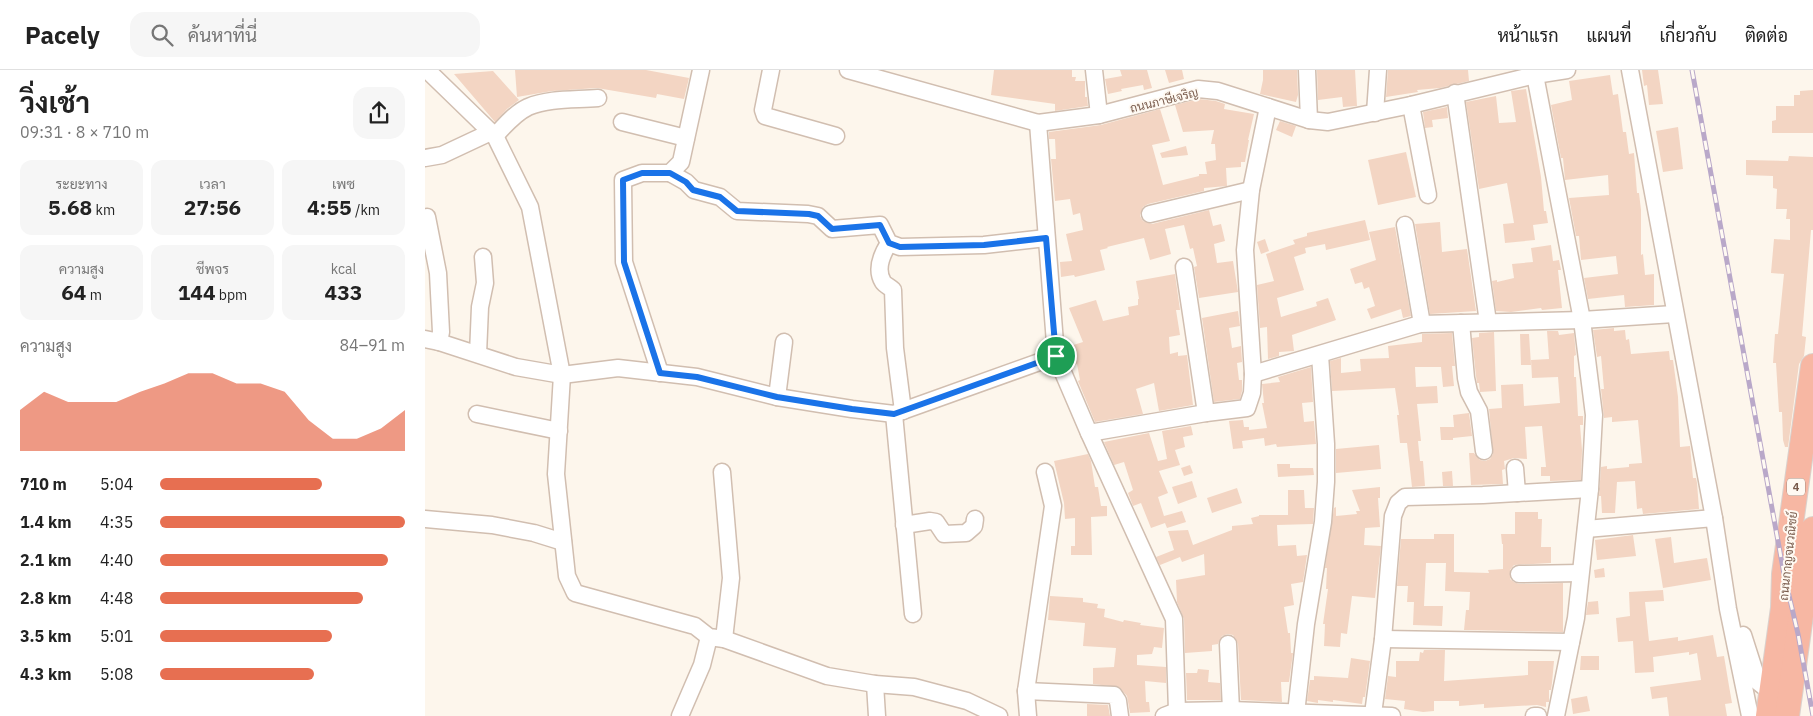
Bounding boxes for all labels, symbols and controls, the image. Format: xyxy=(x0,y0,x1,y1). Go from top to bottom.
search box xyxy=(130,12,480,57)
text: Pacely xyxy=(25,19,100,51)
icon: search xyxy=(148,21,176,49)
text: ค้นหาที่นี่ xyxy=(188,23,257,47)
text: หน้าแรก xyxy=(1497,24,1559,47)
text: แผนที่ xyxy=(1587,24,1631,47)
text: เกี่ยวกับ xyxy=(1659,24,1717,47)
text: ติดต่อ xyxy=(1745,24,1788,47)
text: วิ่งเช้า xyxy=(20,84,90,121)
street label: ถนนภาษีเจริญ xyxy=(1128,84,1200,116)
button: share xyxy=(353,87,405,139)
text: 09:31 · 8 × 710 m xyxy=(20,122,149,142)
text: ระยะทาง xyxy=(55,175,108,193)
text: เวลา xyxy=(199,175,226,193)
text: เพซ xyxy=(332,175,355,193)
text: 5.68 xyxy=(48,193,92,221)
text: 27:56 xyxy=(184,193,241,221)
text: 4:55 xyxy=(307,193,352,221)
text: km xyxy=(92,201,115,219)
text: /km xyxy=(352,201,380,219)
text: ความสูง xyxy=(59,260,104,278)
text: ชีพจร xyxy=(196,260,229,278)
text: kcal xyxy=(331,260,356,278)
text: 64 xyxy=(61,278,86,306)
text: 144 xyxy=(178,278,216,306)
text: 433 xyxy=(325,278,362,306)
text: m xyxy=(86,286,102,304)
text: bpm xyxy=(216,286,247,304)
text: 84–91 m xyxy=(339,335,405,355)
pin xyxy=(1035,335,1077,377)
text: ความสูง xyxy=(20,336,72,356)
icon: arrive xyxy=(1042,342,1070,370)
text: 710 m xyxy=(20,474,67,494)
text: 5:04 xyxy=(100,474,133,494)
road number: 4 xyxy=(1787,478,1805,496)
street label: ถนนกาญจนวณิชย์ xyxy=(1776,511,1800,601)
text: 1.4 km xyxy=(20,512,71,532)
text: 4:35 xyxy=(100,512,133,532)
text: 2.1 km xyxy=(20,550,71,570)
text: 4:40 xyxy=(100,550,133,570)
text: 2.8 km xyxy=(20,588,71,608)
text: 4:48 xyxy=(100,588,133,608)
text: 3.5 km xyxy=(20,626,71,646)
text: 5:01 xyxy=(100,626,133,646)
text: 4.3 km xyxy=(20,664,71,684)
text: 5:08 xyxy=(100,664,133,684)

